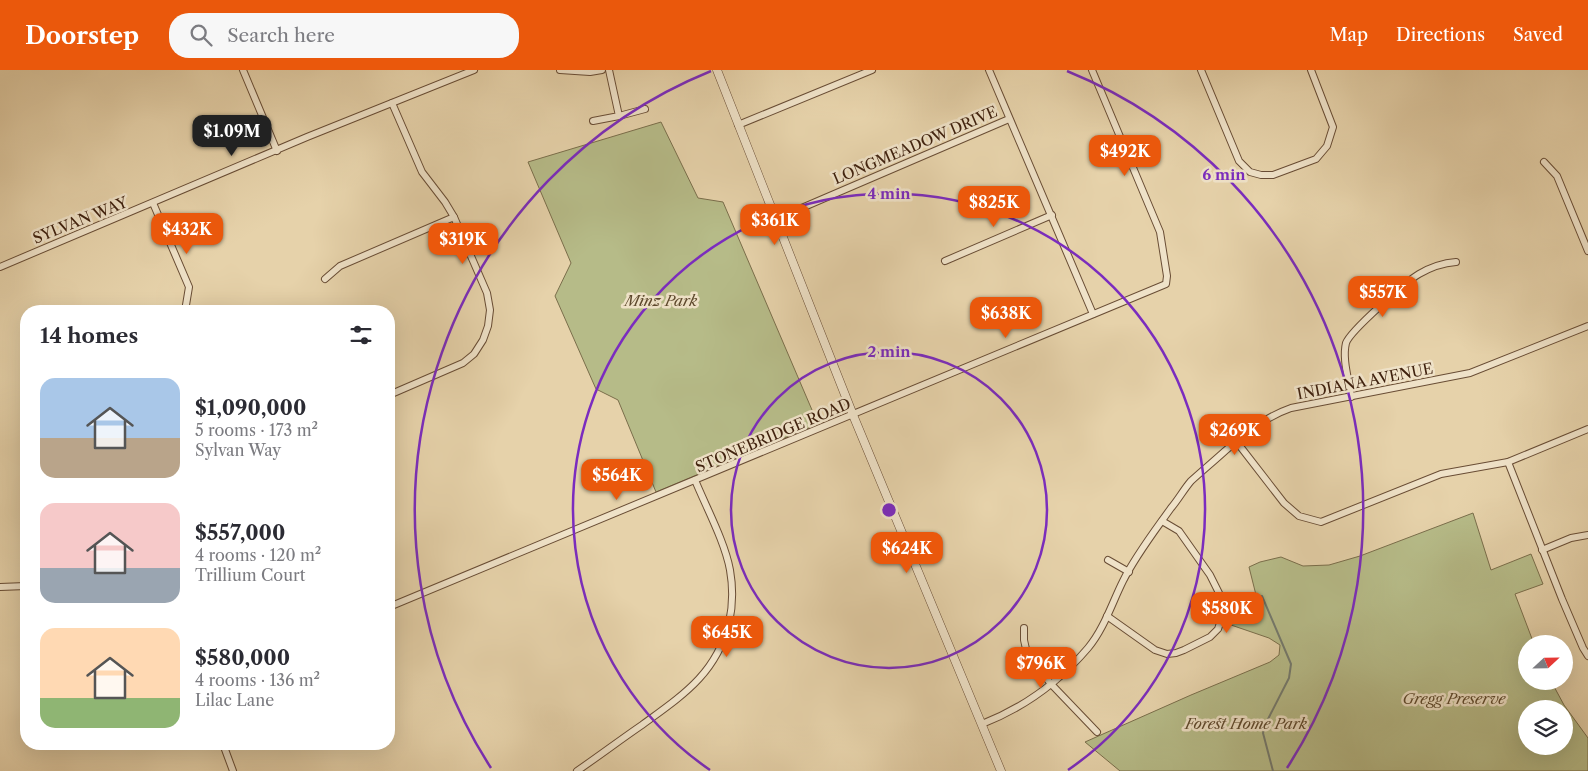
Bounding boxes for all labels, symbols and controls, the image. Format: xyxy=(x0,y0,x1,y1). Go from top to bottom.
search box xyxy=(169,13,519,58)
text: Doorstep xyxy=(25,21,139,50)
icon: search xyxy=(187,21,215,49)
text: Search here xyxy=(227,24,335,47)
text: Map xyxy=(1329,24,1368,46)
text: Directions xyxy=(1396,24,1485,46)
text: Saved xyxy=(1513,24,1563,46)
street label: LONGMEADOW DRIVE xyxy=(830,102,1000,188)
pin: $1.09M xyxy=(191,114,273,157)
text: $1.09M xyxy=(203,121,261,141)
pin: $492K xyxy=(1090,134,1160,177)
text: $492K xyxy=(1100,141,1150,161)
text: 6 min xyxy=(1202,165,1246,184)
text: 4 min xyxy=(867,184,911,203)
pin: $825K xyxy=(959,186,1029,228)
street label: SYLVAN WAY xyxy=(30,192,131,248)
text: $825K xyxy=(969,192,1019,212)
pin: $361K xyxy=(740,204,810,246)
text: $361K xyxy=(751,210,799,230)
pin: $432K xyxy=(152,212,222,255)
text: $432K xyxy=(162,219,212,239)
pin: $319K xyxy=(428,222,498,265)
text: $319K xyxy=(439,229,487,249)
pin: $557K xyxy=(1348,276,1418,318)
text: $557K xyxy=(1359,282,1407,302)
park label: Minz Park xyxy=(623,291,697,310)
pin: $638K xyxy=(971,296,1041,339)
text: $638K xyxy=(981,303,1031,323)
icon: filters xyxy=(347,321,375,349)
text: 14 homes xyxy=(40,323,138,348)
text: 2 min xyxy=(867,342,911,361)
street label: INDIANA AVENUE xyxy=(1295,358,1435,404)
street label: STONEBRIDGE ROAD xyxy=(692,394,854,476)
text: $1,090,000 xyxy=(195,395,306,420)
icon: home xyxy=(80,398,140,458)
pin: $269K xyxy=(1200,414,1270,456)
text: 5 rooms · 173 m² xyxy=(195,420,318,440)
text: $269K xyxy=(1210,420,1260,440)
text: Sylvan Way xyxy=(195,440,281,460)
pin: $564K xyxy=(582,458,652,501)
text: $564K xyxy=(592,465,642,485)
centre of rings xyxy=(880,501,898,519)
text: $557,000 xyxy=(195,520,285,545)
icon: home xyxy=(80,523,140,583)
pin: $624K xyxy=(872,532,942,574)
text: $624K xyxy=(882,538,932,558)
text: 4 rooms · 120 m² xyxy=(195,545,321,565)
text: Trillium Court xyxy=(195,565,305,585)
pin: $580K xyxy=(1192,592,1262,634)
text: $580K xyxy=(1202,598,1252,618)
pin: $645K xyxy=(692,616,762,658)
text: $645K xyxy=(702,622,752,642)
north arrow xyxy=(1518,635,1572,690)
map controls xyxy=(1518,635,1573,755)
text: $580,000 xyxy=(195,645,290,670)
pin: $796K xyxy=(1006,646,1076,689)
icon: home xyxy=(80,648,140,708)
text: $796K xyxy=(1016,653,1066,673)
text: 4 rooms · 136 m² xyxy=(195,670,320,690)
park label: Gregg Preserve xyxy=(1402,689,1506,708)
text: Lilac Lane xyxy=(195,690,274,710)
button: layers xyxy=(1518,700,1573,755)
park label: Forest Home Park xyxy=(1184,714,1307,733)

